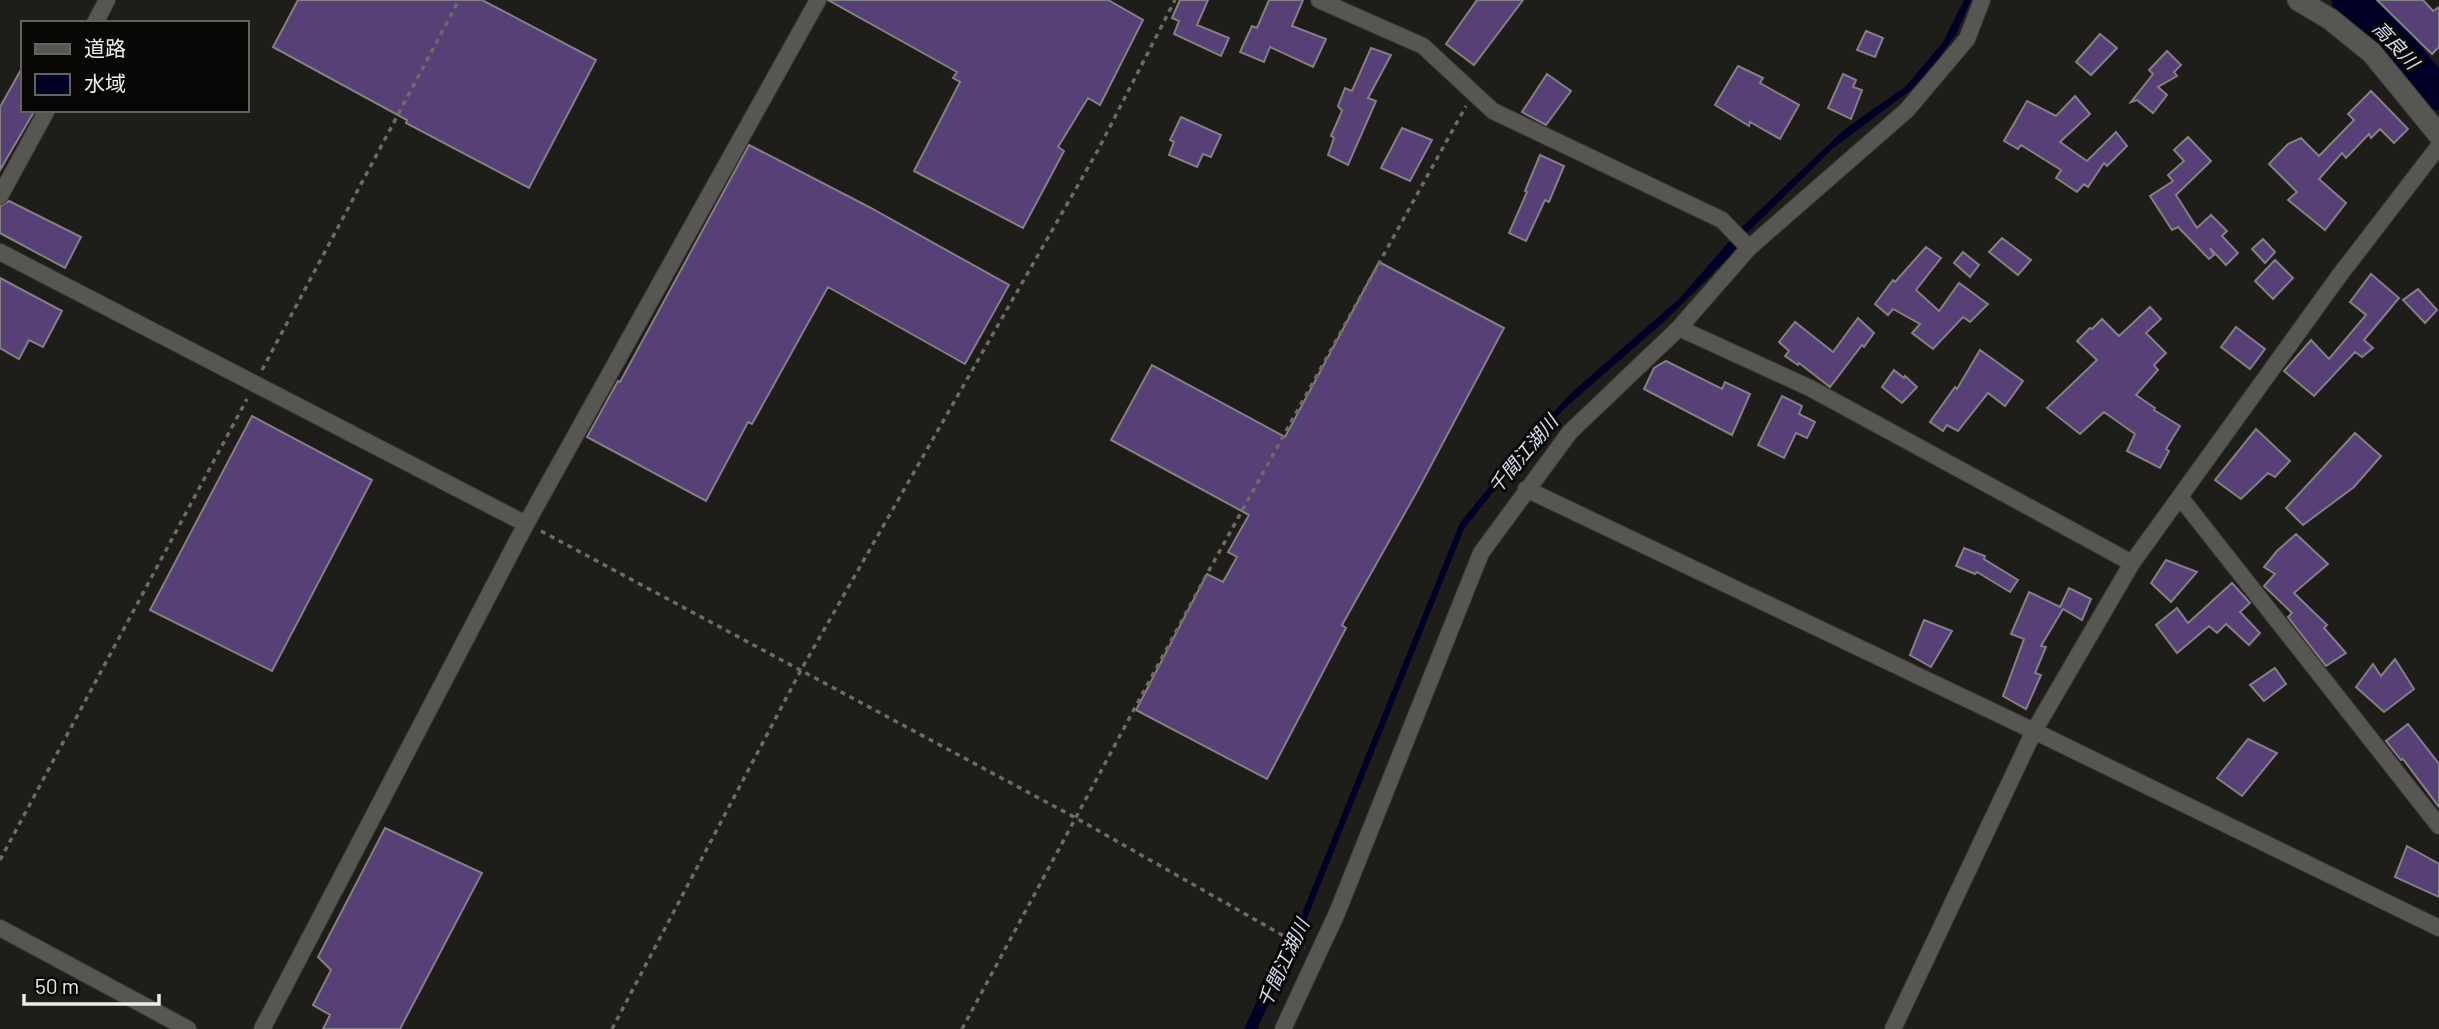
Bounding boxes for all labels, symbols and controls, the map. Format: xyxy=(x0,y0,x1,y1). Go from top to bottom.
water label: 高良川 xyxy=(2369,16,2426,75)
legend xyxy=(21,21,248,112)
text: 道路 xyxy=(84,35,126,60)
text: 水域 xyxy=(84,70,126,95)
water label: 千間江湖川 xyxy=(1483,408,1563,497)
water label: 千間江湖川 xyxy=(1252,913,1314,1011)
scale bar xyxy=(24,962,159,1006)
text: 50 m xyxy=(35,973,79,998)

